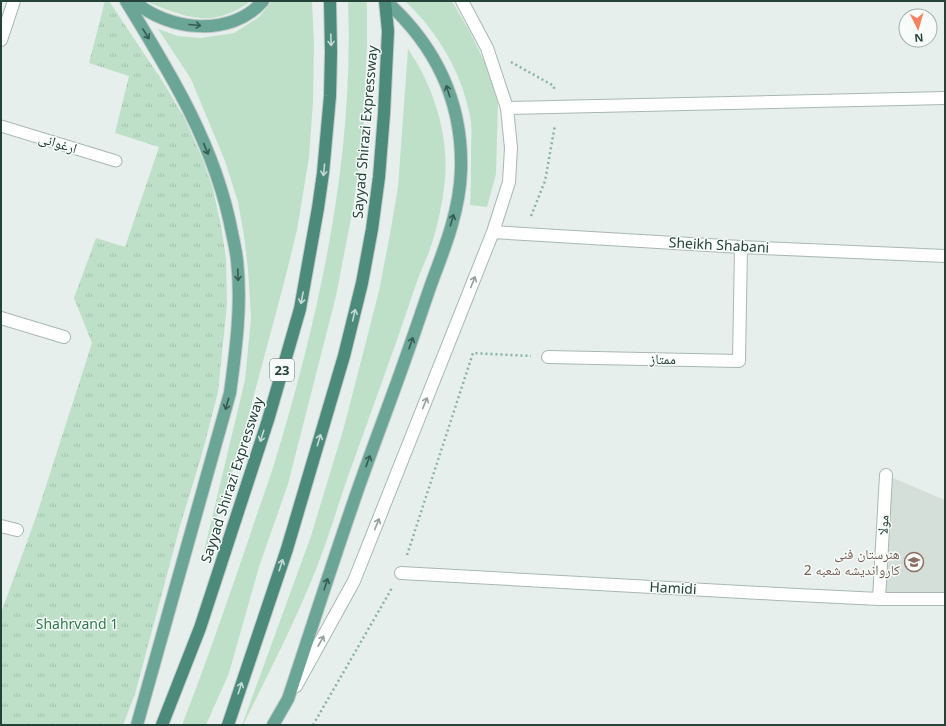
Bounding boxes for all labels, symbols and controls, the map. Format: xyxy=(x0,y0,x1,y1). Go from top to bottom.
north arrow xyxy=(898,8,938,48)
one-way arrow xyxy=(188,21,201,29)
one-way arrow xyxy=(143,28,151,40)
text: N xyxy=(914,31,924,46)
one-way arrow xyxy=(327,33,335,46)
street label: Sayyad Shirazi Expressway xyxy=(347,44,382,219)
one-way arrow xyxy=(444,84,451,97)
street label: ارغوانی xyxy=(37,128,80,157)
one-way arrow xyxy=(203,143,211,155)
one-way arrow xyxy=(320,163,327,176)
one-way arrow xyxy=(449,214,456,227)
street label: Sheikh Shabani xyxy=(668,232,770,257)
one-way arrow xyxy=(234,268,242,281)
one-way arrow xyxy=(469,277,477,289)
one-way arrow xyxy=(297,291,305,304)
one-way arrow xyxy=(351,309,358,322)
one-way arrow xyxy=(407,338,415,350)
street label: ممتاز xyxy=(649,349,676,368)
road number: 23 xyxy=(270,359,294,381)
street label: Sayyad Shirazi Expressway xyxy=(196,394,268,565)
one-way arrow xyxy=(223,397,230,410)
one-way arrow xyxy=(421,397,429,409)
one-way arrow xyxy=(258,430,265,443)
one-way arrow xyxy=(316,434,323,447)
one-way arrow xyxy=(364,456,372,468)
street label: مولا xyxy=(872,514,893,536)
one-way arrow xyxy=(373,518,381,530)
place label: هنرستان فنی کارواندیشه شعبه 2 xyxy=(804,544,900,579)
school or university icon: هنرستان فنی کارواندیشه شعبه 2 xyxy=(903,551,925,573)
one-way arrow xyxy=(278,559,286,571)
street label: Hamidi xyxy=(649,577,697,598)
one-way arrow xyxy=(323,578,330,591)
park label: Shahrvand 1 xyxy=(36,614,118,633)
one-way arrow xyxy=(317,635,325,647)
one-way arrow xyxy=(237,682,244,695)

